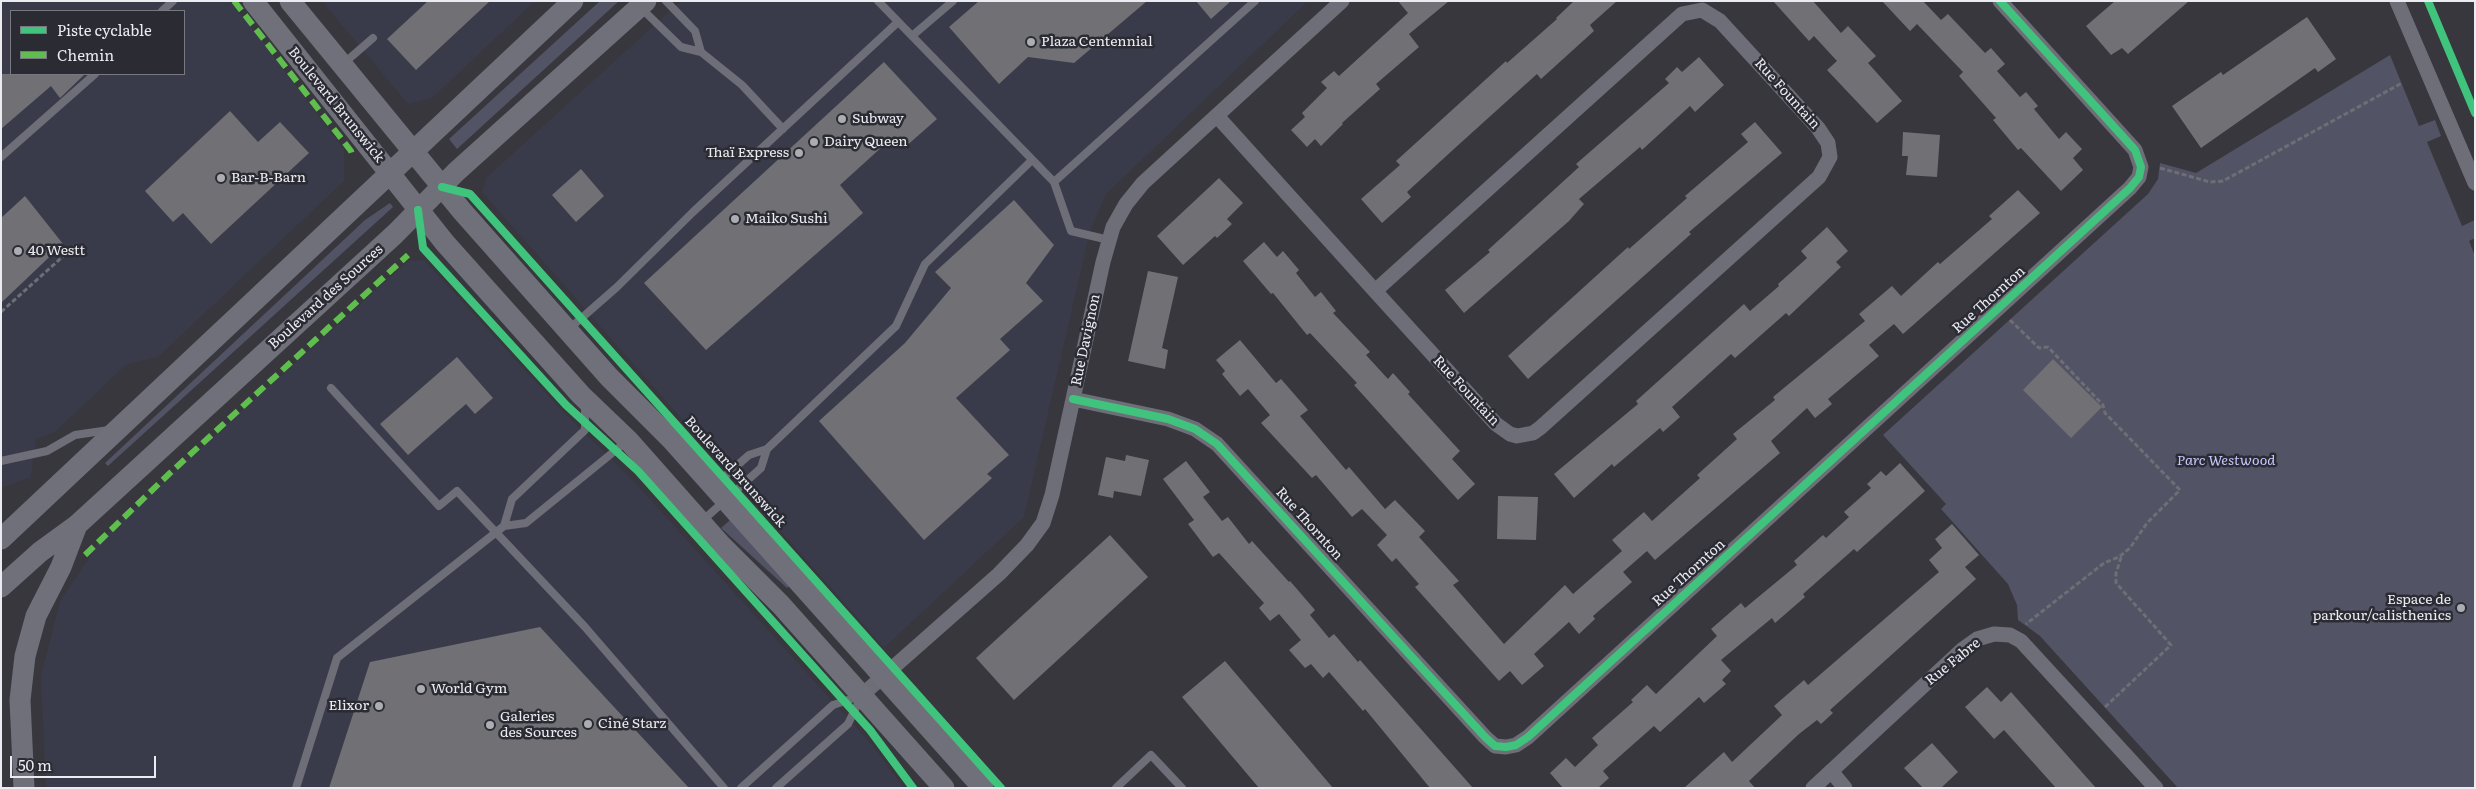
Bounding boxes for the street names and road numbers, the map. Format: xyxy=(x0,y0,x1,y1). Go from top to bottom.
street label: Boulevard Brunswick xyxy=(284,44,388,166)
street label: Rue Fountain xyxy=(1751,55,1823,133)
street label: Boulevard des Sources xyxy=(265,241,387,353)
street label: Rue Thornton xyxy=(1949,263,2029,337)
street label: Rue Davignon xyxy=(1068,293,1104,387)
street label: Rue Fountain xyxy=(1429,353,1503,429)
street label: Boulevard Brunswick xyxy=(681,413,789,531)
street label: Rue Thornton xyxy=(1272,484,1346,564)
street label: Rue Thornton xyxy=(1649,536,1729,610)
street label: Rue Fabre xyxy=(1922,635,1984,689)

